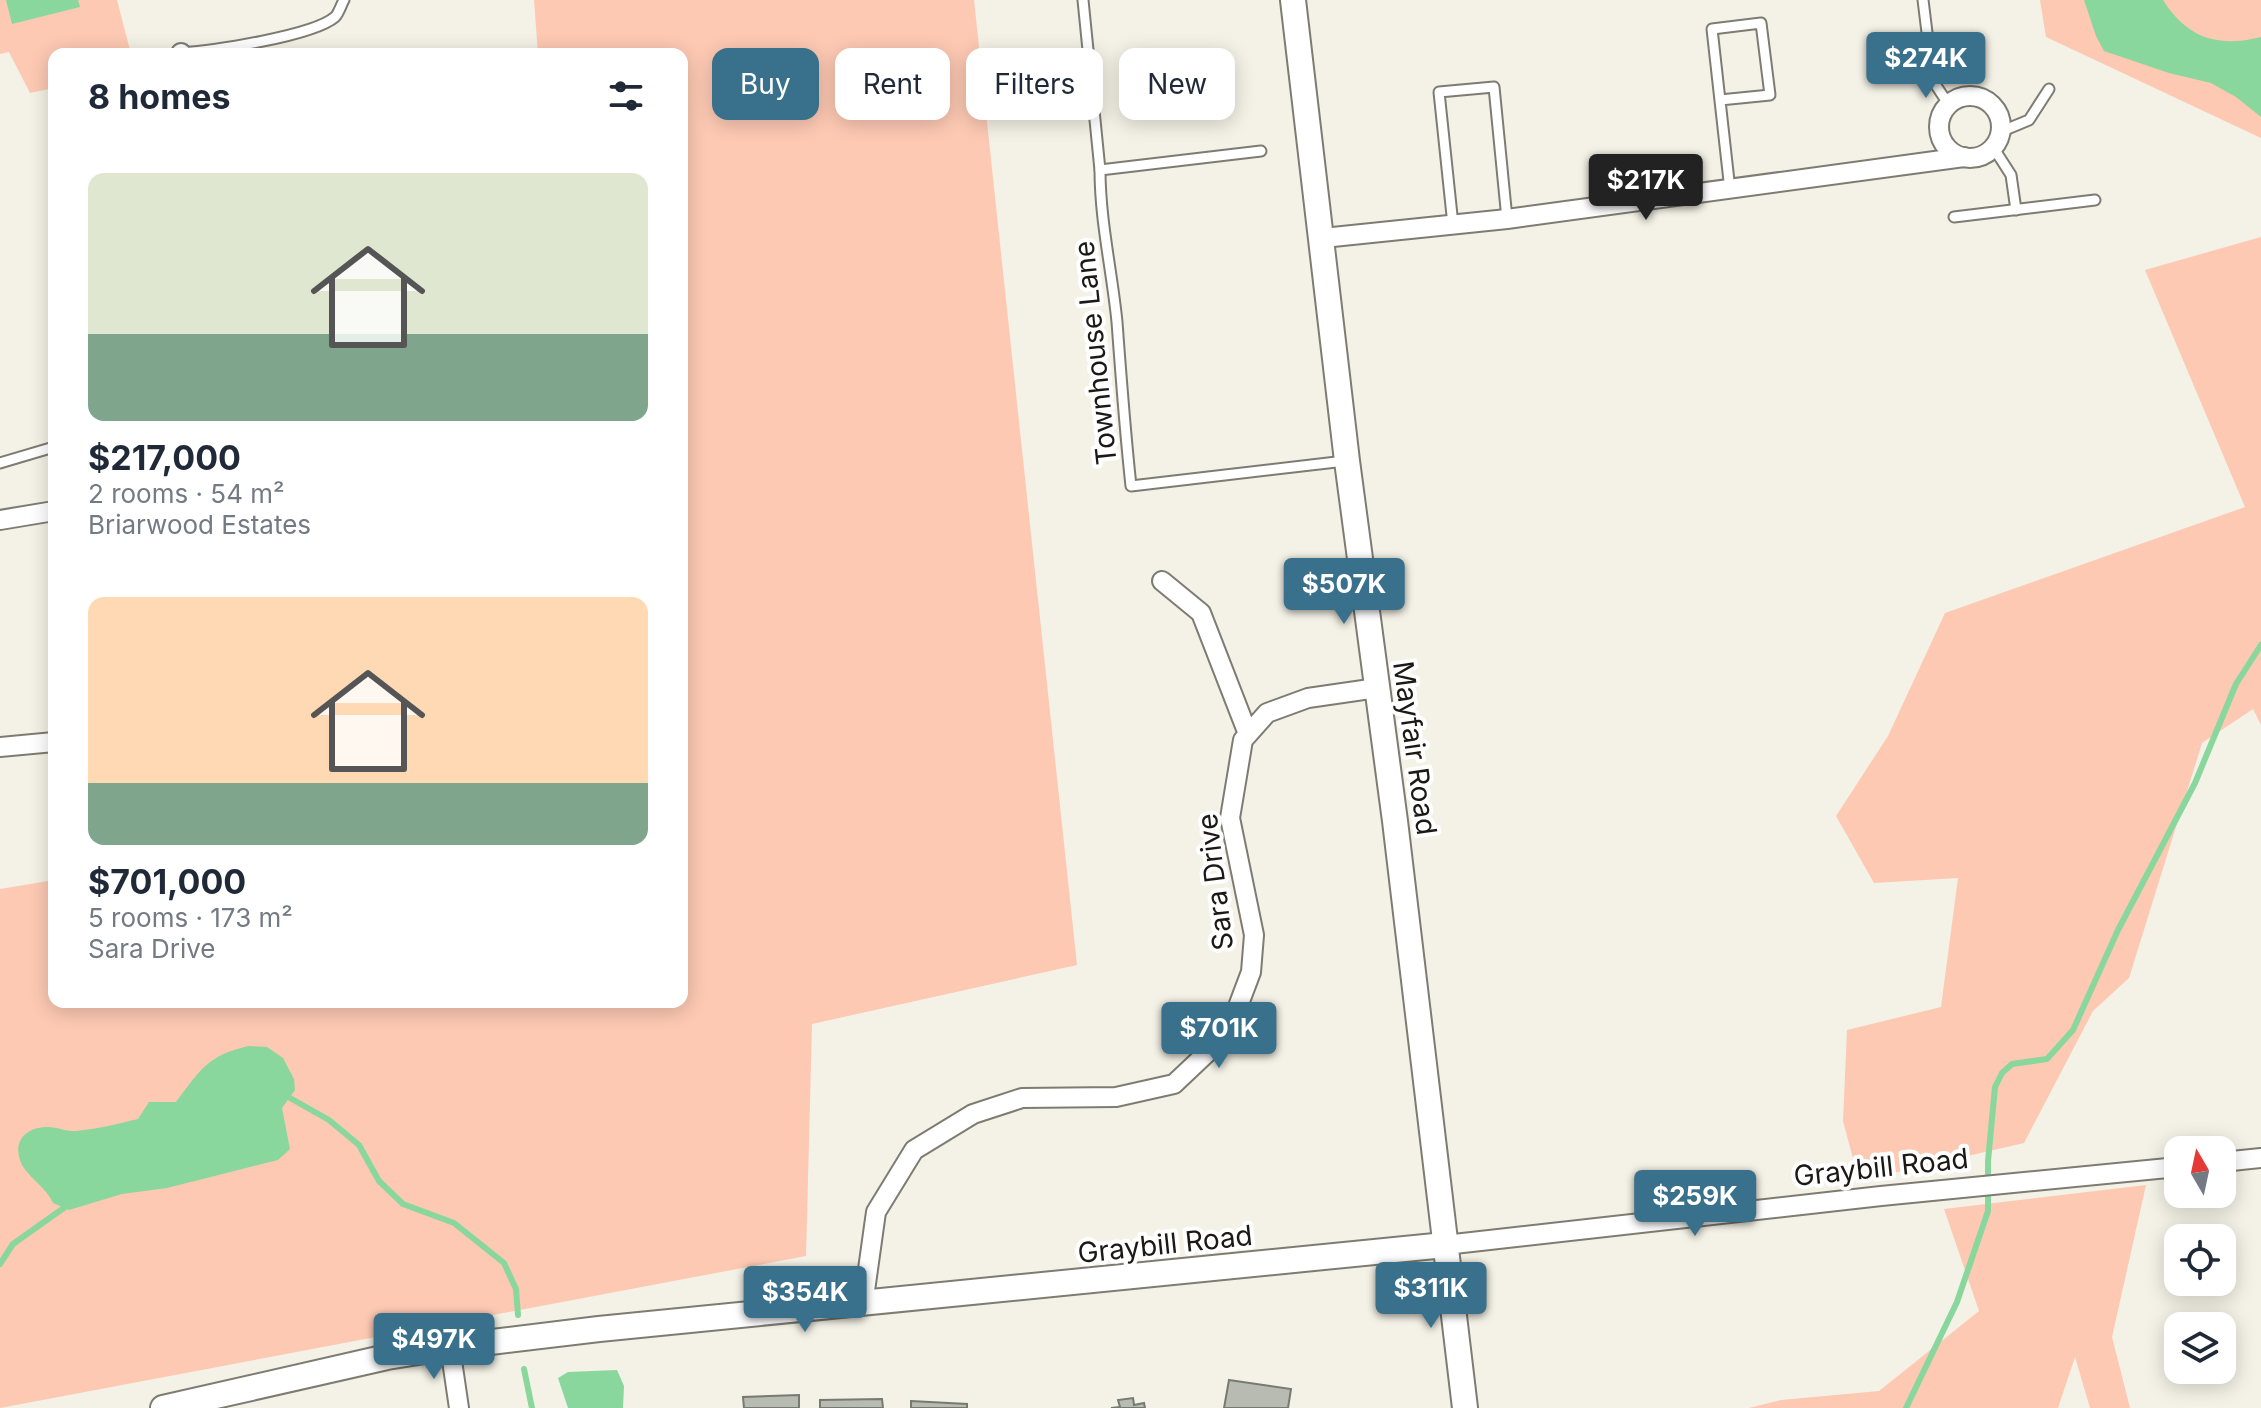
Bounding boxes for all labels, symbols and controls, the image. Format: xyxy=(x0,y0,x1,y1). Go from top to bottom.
pin: $274K xyxy=(1870,32,1982,100)
text: $274K xyxy=(1884,42,1968,73)
chip: Buy xyxy=(712,48,819,120)
chip: Rent xyxy=(835,48,950,120)
chip: Filters xyxy=(966,48,1103,120)
chip: New xyxy=(1119,48,1235,120)
icon: filters xyxy=(604,74,648,118)
text: 8 homes xyxy=(88,76,231,117)
pin: $217K xyxy=(1590,154,1702,222)
text: $217K xyxy=(1607,164,1685,195)
icon: home xyxy=(296,225,440,369)
street label: Townhouse Lane xyxy=(1066,239,1124,467)
text: $217,000 xyxy=(88,437,241,478)
text: 2 rooms · 54 m² xyxy=(88,478,285,509)
text: Briarwood Estates xyxy=(88,509,311,540)
pin: $507K xyxy=(1288,558,1400,626)
text: $507K xyxy=(1302,568,1386,599)
icon: home xyxy=(296,649,440,793)
street label: Mayfair Road xyxy=(1386,659,1444,837)
street label: Sara Drive xyxy=(1190,812,1240,952)
text: $701,000 xyxy=(88,861,246,902)
text: 5 rooms · 173 m² xyxy=(88,902,293,933)
text: Sara Drive xyxy=(88,933,216,964)
pin: $701K xyxy=(1163,1002,1275,1070)
text: $701K xyxy=(1179,1012,1259,1043)
north arrow xyxy=(2164,1136,2236,1208)
map controls xyxy=(2164,1136,2236,1384)
street label: Graybill Road xyxy=(1792,1141,1970,1193)
pin: $259K xyxy=(1639,1170,1751,1238)
text: $259K xyxy=(1652,1180,1738,1211)
street label: Graybill Road xyxy=(1076,1218,1254,1270)
button: locate xyxy=(2164,1224,2236,1296)
pin: $311K xyxy=(1375,1262,1487,1330)
pin: $354K xyxy=(749,1266,861,1334)
text: $311K xyxy=(1394,1272,1468,1303)
text: $354K xyxy=(762,1276,848,1307)
button: layers xyxy=(2164,1312,2236,1384)
pin: $497K xyxy=(378,1313,490,1381)
text: $497K xyxy=(392,1323,476,1354)

